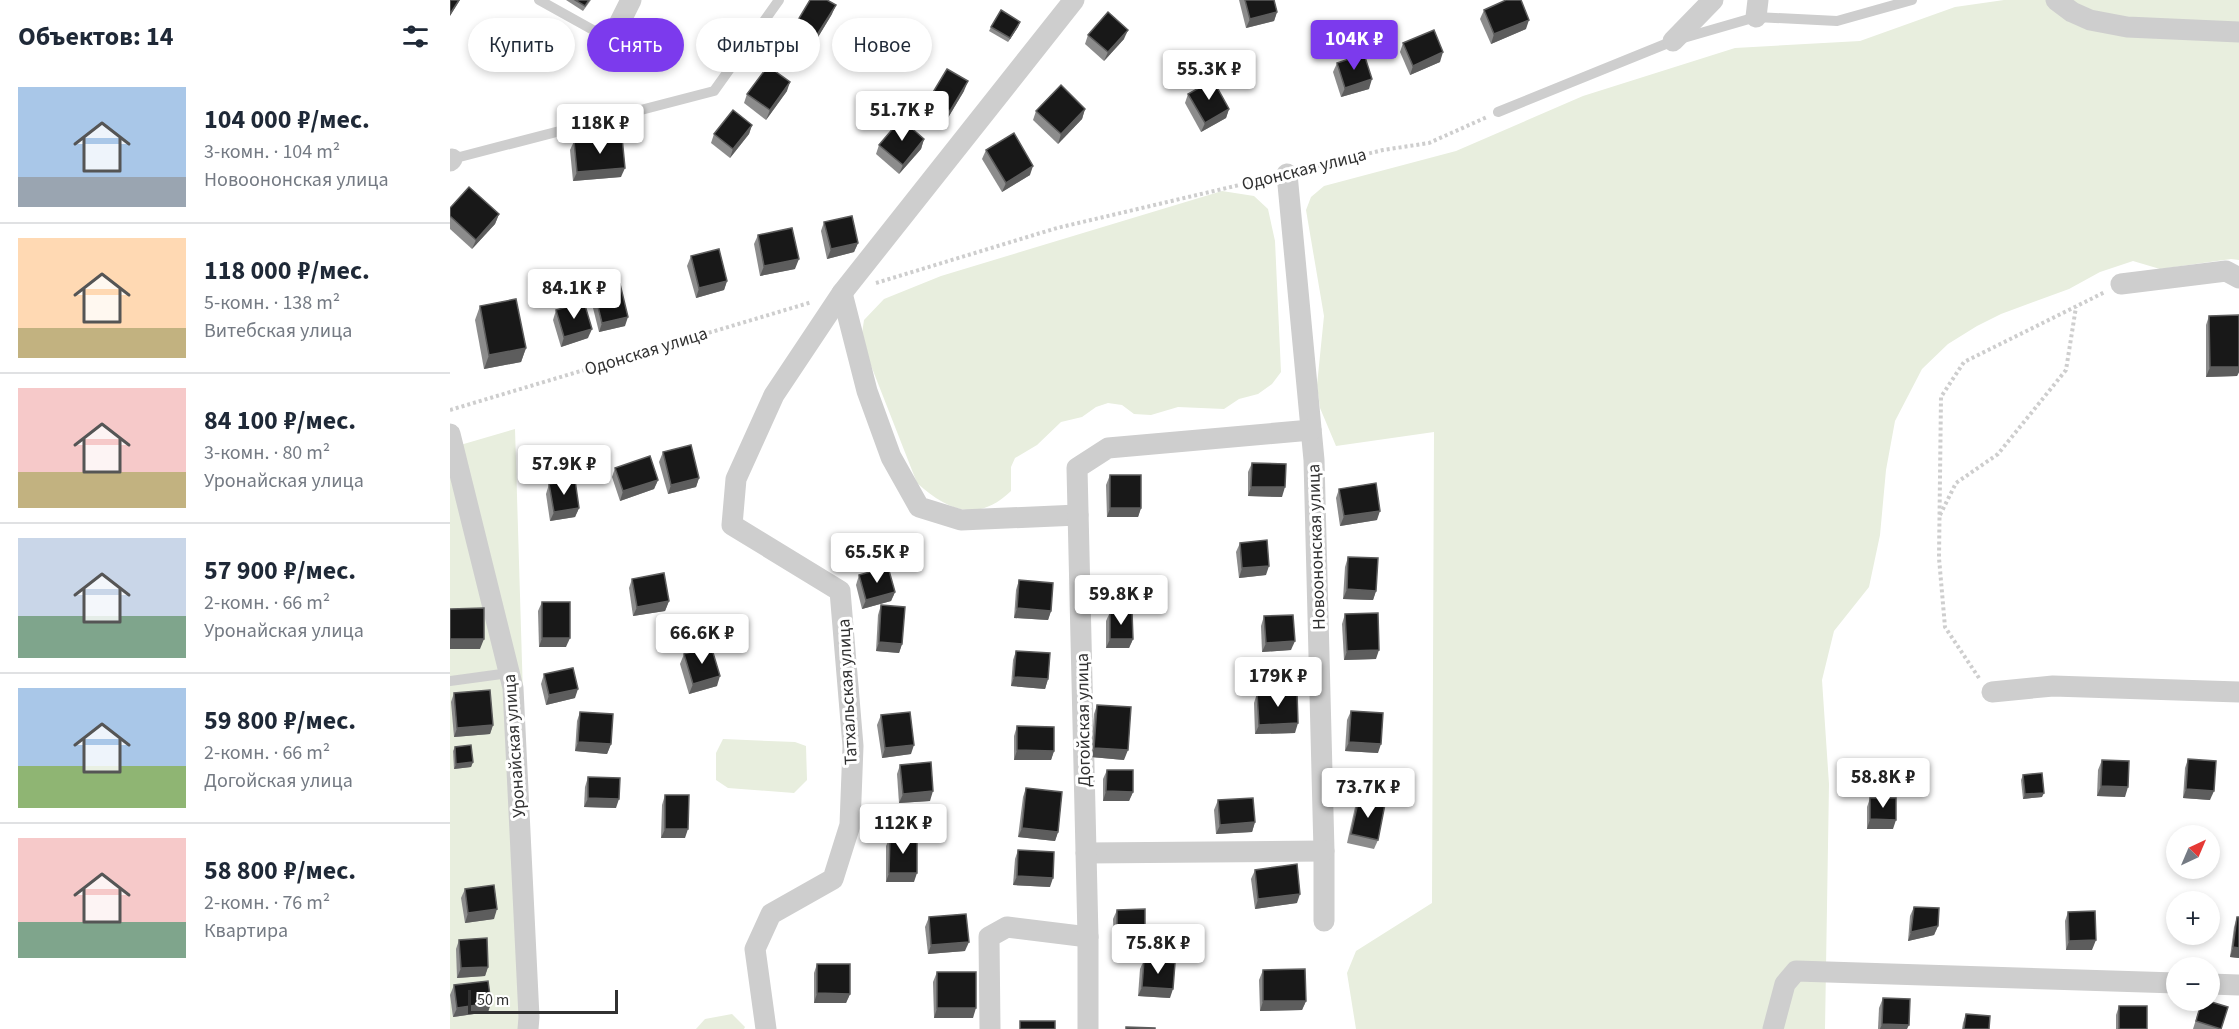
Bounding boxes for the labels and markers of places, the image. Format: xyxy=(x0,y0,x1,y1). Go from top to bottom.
pin: 104K ₽ xyxy=(1305,20,1403,71)
pin: 55.3K ₽ xyxy=(1154,50,1264,101)
pin: 51.7K ₽ xyxy=(847,91,957,142)
pin: 118K ₽ xyxy=(551,104,649,155)
pin: 84.1K ₽ xyxy=(519,269,629,320)
pin: 57.9K ₽ xyxy=(509,445,619,496)
pin: 65.5K ₽ xyxy=(822,533,932,584)
pin: 59.8K ₽ xyxy=(1066,575,1176,626)
pin: 66.6K ₽ xyxy=(647,614,757,665)
pin: 179K ₽ xyxy=(1229,657,1327,708)
pin: 58.8K ₽ xyxy=(1828,758,1938,809)
pin: 73.7K ₽ xyxy=(1313,768,1423,819)
pin: 112K ₽ xyxy=(854,804,952,855)
pin: 75.8K ₽ xyxy=(1103,924,1213,975)

